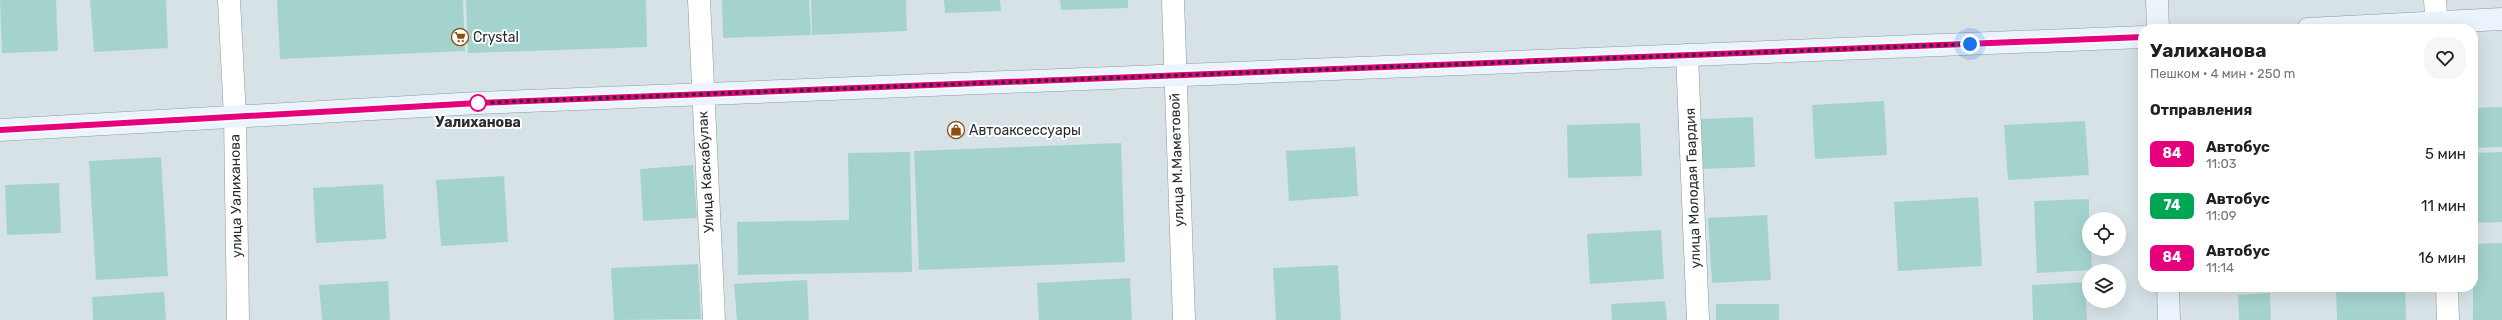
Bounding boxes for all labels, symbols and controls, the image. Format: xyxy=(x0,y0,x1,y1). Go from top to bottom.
supermarket icon: Crystal xyxy=(450,27,470,47)
place label: Crystal xyxy=(473,29,519,46)
your location xyxy=(1960,34,1980,54)
button: heart xyxy=(2424,37,2466,79)
text: Уалиханова xyxy=(2150,39,2266,62)
text: Пешком · 4 мин · 250 m xyxy=(2150,66,2295,81)
street label: улица М.Маметовой xyxy=(1166,93,1188,227)
marker: Уалиханова xyxy=(469,94,487,112)
text: Отправления xyxy=(2150,101,2252,119)
street label: улица Молодая Гвардия xyxy=(1682,107,1704,269)
street label: Улица Каскабулак xyxy=(694,110,718,233)
place label: Уалиханова xyxy=(435,114,521,131)
shop icon: Автоаксессуары xyxy=(946,120,966,140)
place label: Автоаксессуары xyxy=(969,122,1081,139)
street label: улица Уалиханова xyxy=(226,134,246,258)
text: Автобус xyxy=(2206,138,2270,156)
text: 84 xyxy=(2162,145,2182,162)
text: 5 мин xyxy=(2425,145,2466,163)
text: 11:03 xyxy=(2206,156,2237,171)
text: Автобус xyxy=(2206,190,2270,208)
text: 74 xyxy=(2163,197,2181,214)
text: 11 мин xyxy=(2421,197,2466,215)
text: 11:09 xyxy=(2206,208,2236,223)
map controls xyxy=(2082,212,2126,308)
button: locate xyxy=(2082,212,2126,256)
text: Автобус xyxy=(2206,242,2270,260)
text: 84 xyxy=(2162,249,2182,266)
text: 16 мин xyxy=(2418,249,2466,267)
text: 11:14 xyxy=(2206,260,2234,275)
button: layers xyxy=(2082,264,2126,308)

